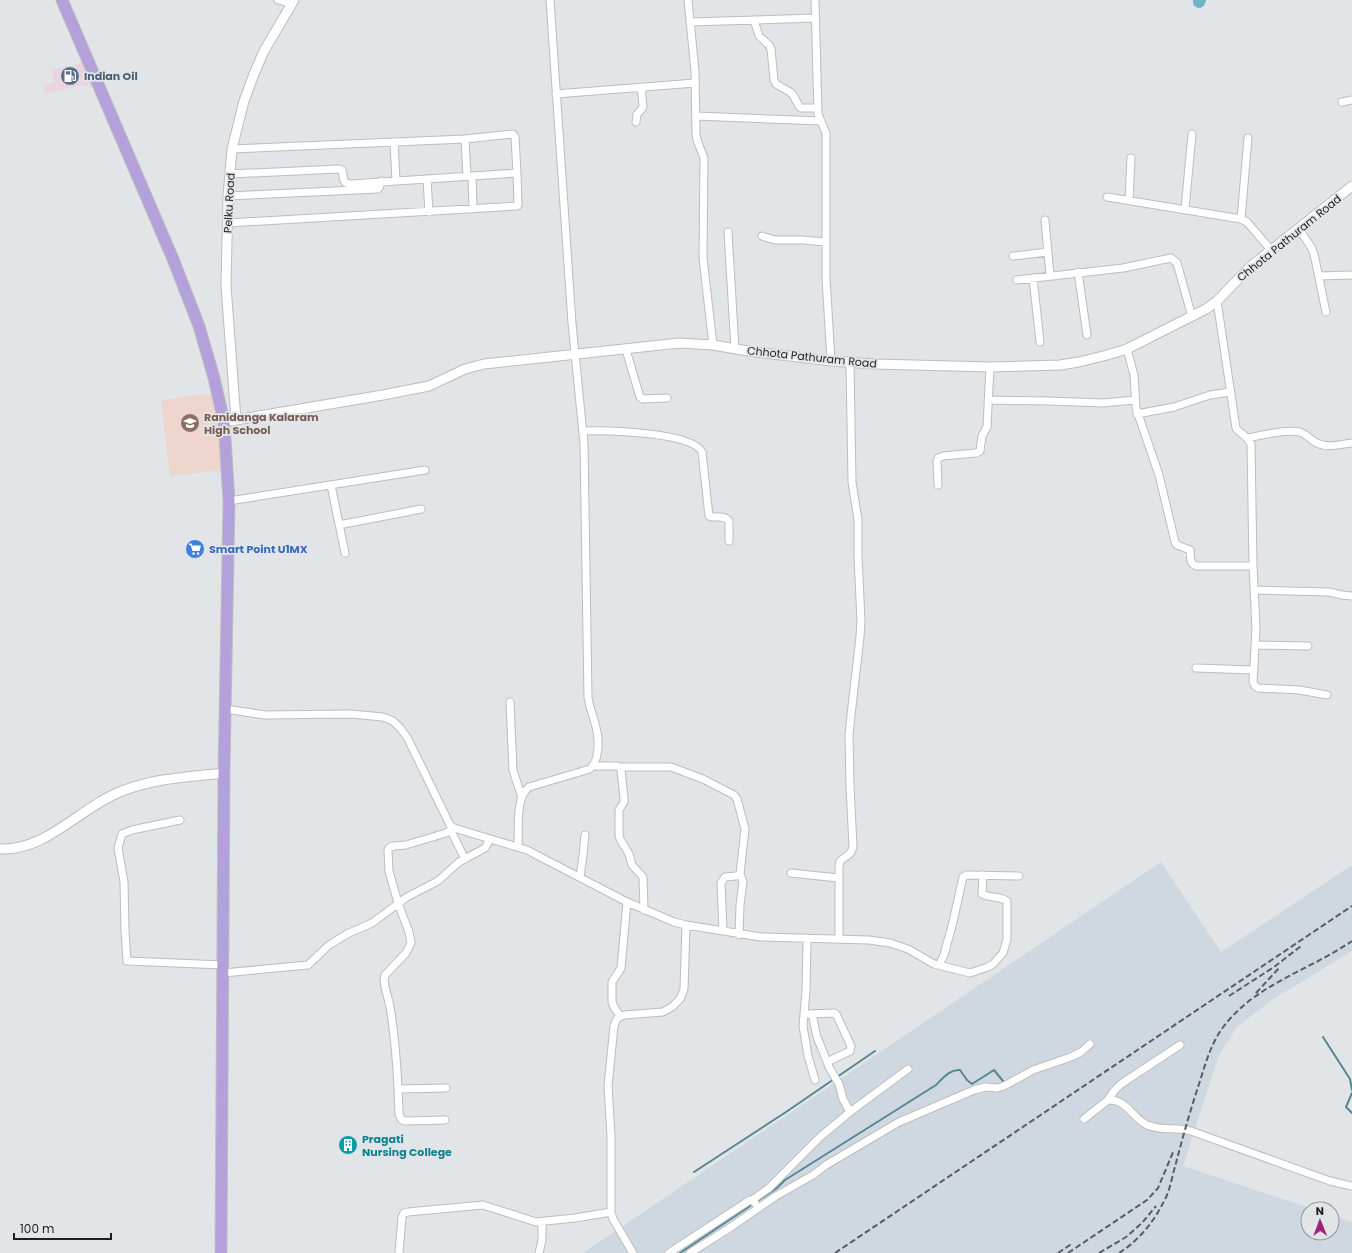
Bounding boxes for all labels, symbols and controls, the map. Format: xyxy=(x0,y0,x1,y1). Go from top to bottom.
fuel station icon: Indian Oil xyxy=(59,65,81,87)
place label: Indian Oil xyxy=(84,68,138,84)
street label: Pelku Road xyxy=(219,173,239,233)
street label: Chhota Pathuram Road xyxy=(1233,191,1345,285)
street label: Chhota Pathuram Road xyxy=(746,342,878,372)
place label: Ranidanga Kalaram High School xyxy=(204,409,319,438)
school or university icon: Ranidanga Kalaram High School xyxy=(179,412,201,434)
supermarket icon: Smart Point U1MX xyxy=(184,538,206,560)
place label: Smart Point U1MX xyxy=(209,541,308,557)
place label: Pragati Nursing College xyxy=(362,1131,452,1160)
building icon: Pragati Nursing College xyxy=(337,1134,359,1156)
north arrow xyxy=(1300,1201,1340,1241)
text: N xyxy=(1316,1203,1324,1219)
scale bar xyxy=(14,1215,111,1241)
text: 100 m xyxy=(20,1220,54,1237)

